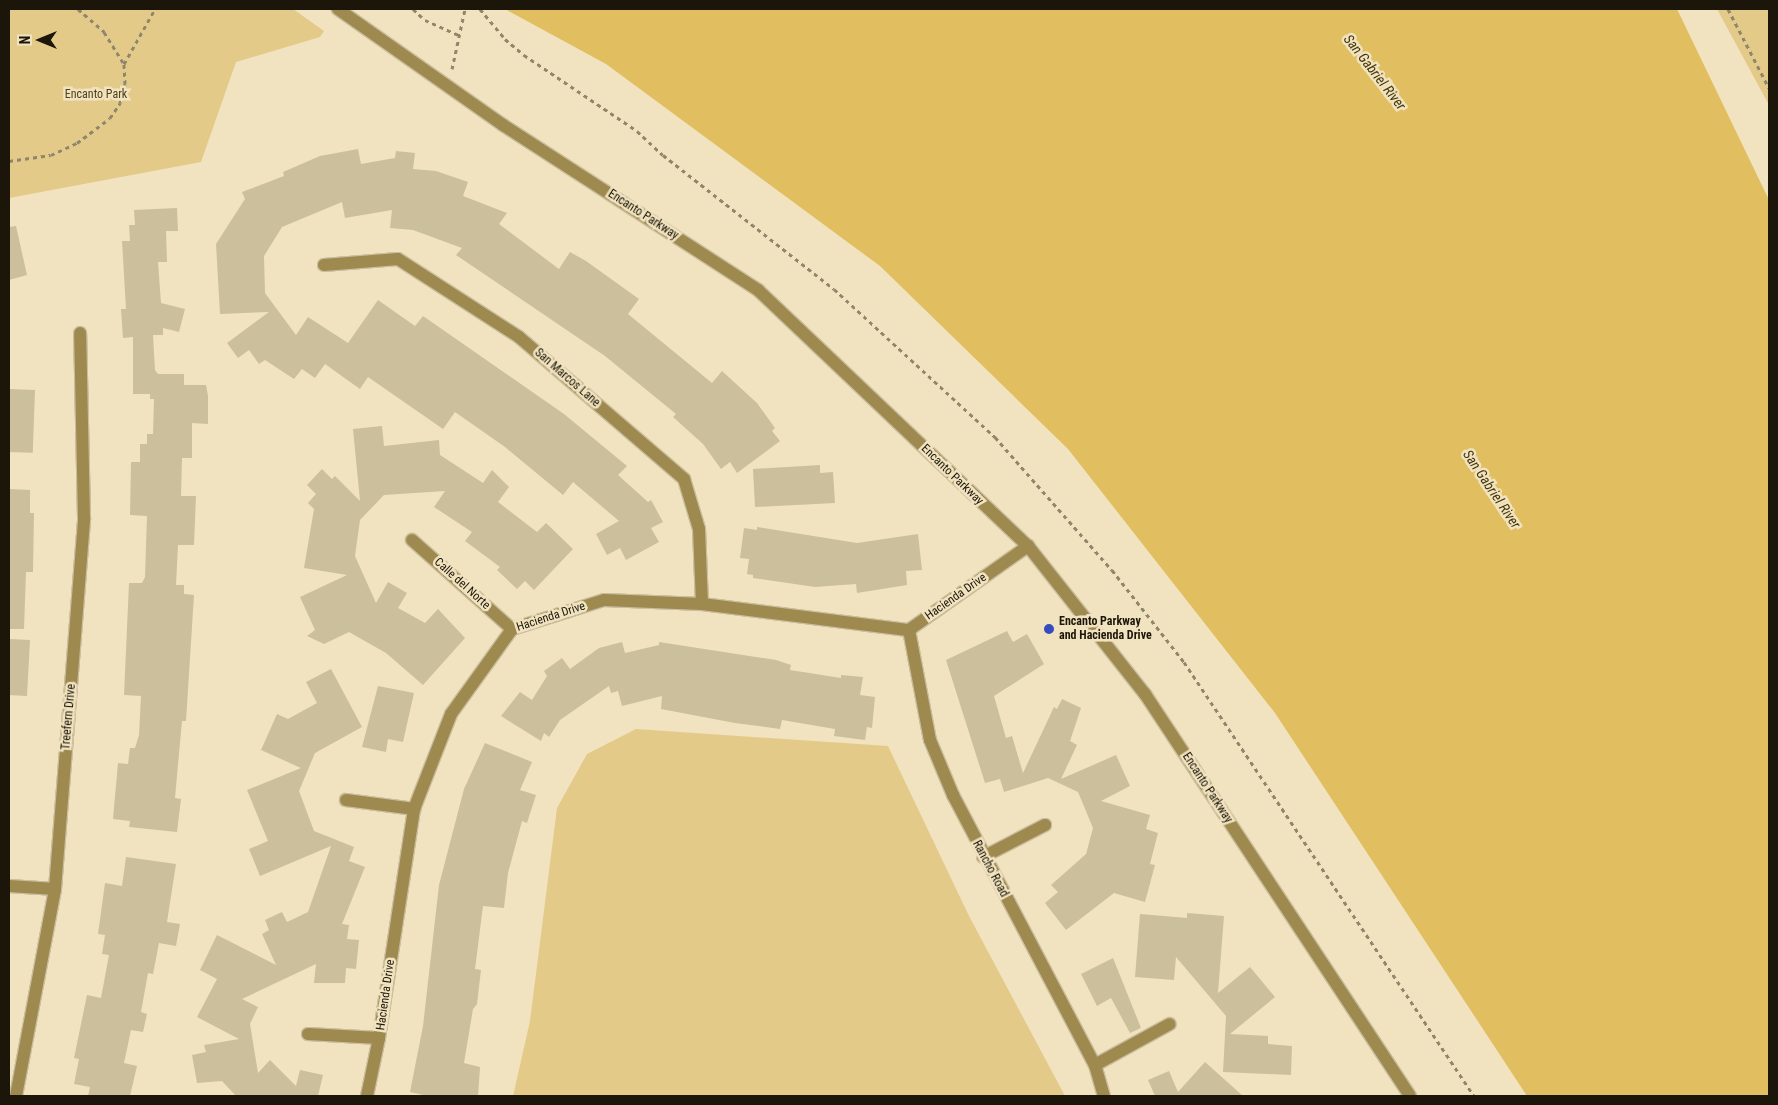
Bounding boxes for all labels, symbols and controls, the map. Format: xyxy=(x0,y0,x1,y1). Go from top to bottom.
north arrow xyxy=(15,15,65,65)
water label: San Gabriel River xyxy=(1340,31,1410,113)
text: N xyxy=(17,36,33,44)
park label: Encanto Park xyxy=(65,88,127,102)
street label: Encanto Parkway xyxy=(605,187,681,243)
street label: San Marcos Lane xyxy=(531,346,603,410)
street label: Encanto Parkway xyxy=(918,442,986,508)
water label: San Gabriel River xyxy=(1460,447,1524,531)
street label: Calle del Norte xyxy=(431,555,493,613)
street label: Hacienda Drive xyxy=(923,571,989,623)
street label: Hacienda Drive xyxy=(515,599,587,635)
place label: Encanto Parkway and Hacienda Drive xyxy=(1059,615,1152,643)
marker: Encanto Parkway and Hacienda Drive xyxy=(1043,623,1055,635)
street label: Treefern Drive xyxy=(59,683,79,751)
street label: Encanto Parkway xyxy=(1179,750,1235,826)
street label: Rancho Road xyxy=(969,838,1011,900)
street label: Hacienda Drive xyxy=(374,959,398,1031)

